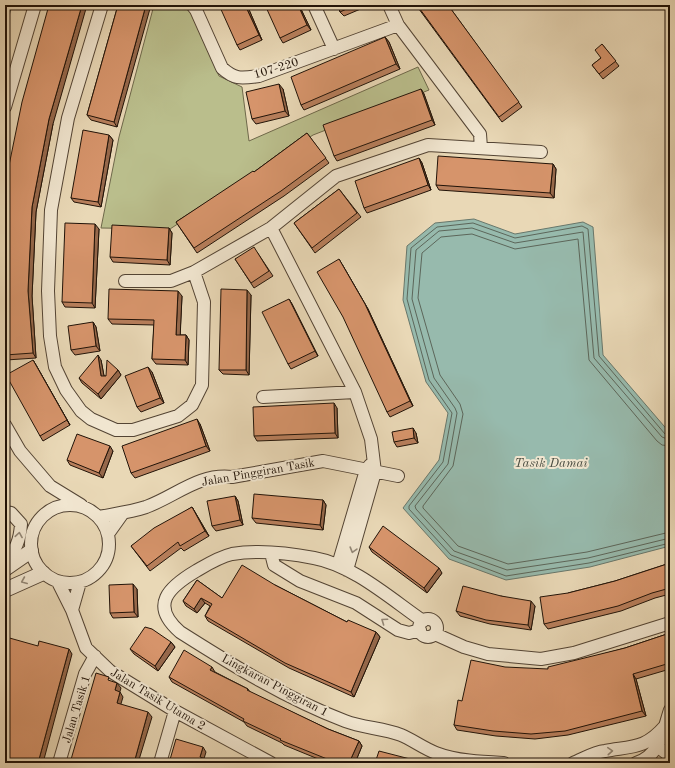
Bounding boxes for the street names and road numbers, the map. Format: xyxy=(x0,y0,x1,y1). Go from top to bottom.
street label: 107-220 xyxy=(252,56,300,81)
street label: Jalan Pinggiran Tasik xyxy=(201,457,316,489)
street label: Lingkaran Pinggiran 1 xyxy=(219,653,330,719)
street label: Jalan Tasik Utama 2 xyxy=(108,667,207,733)
street label: Jalan Tasik 1 xyxy=(61,674,93,745)

